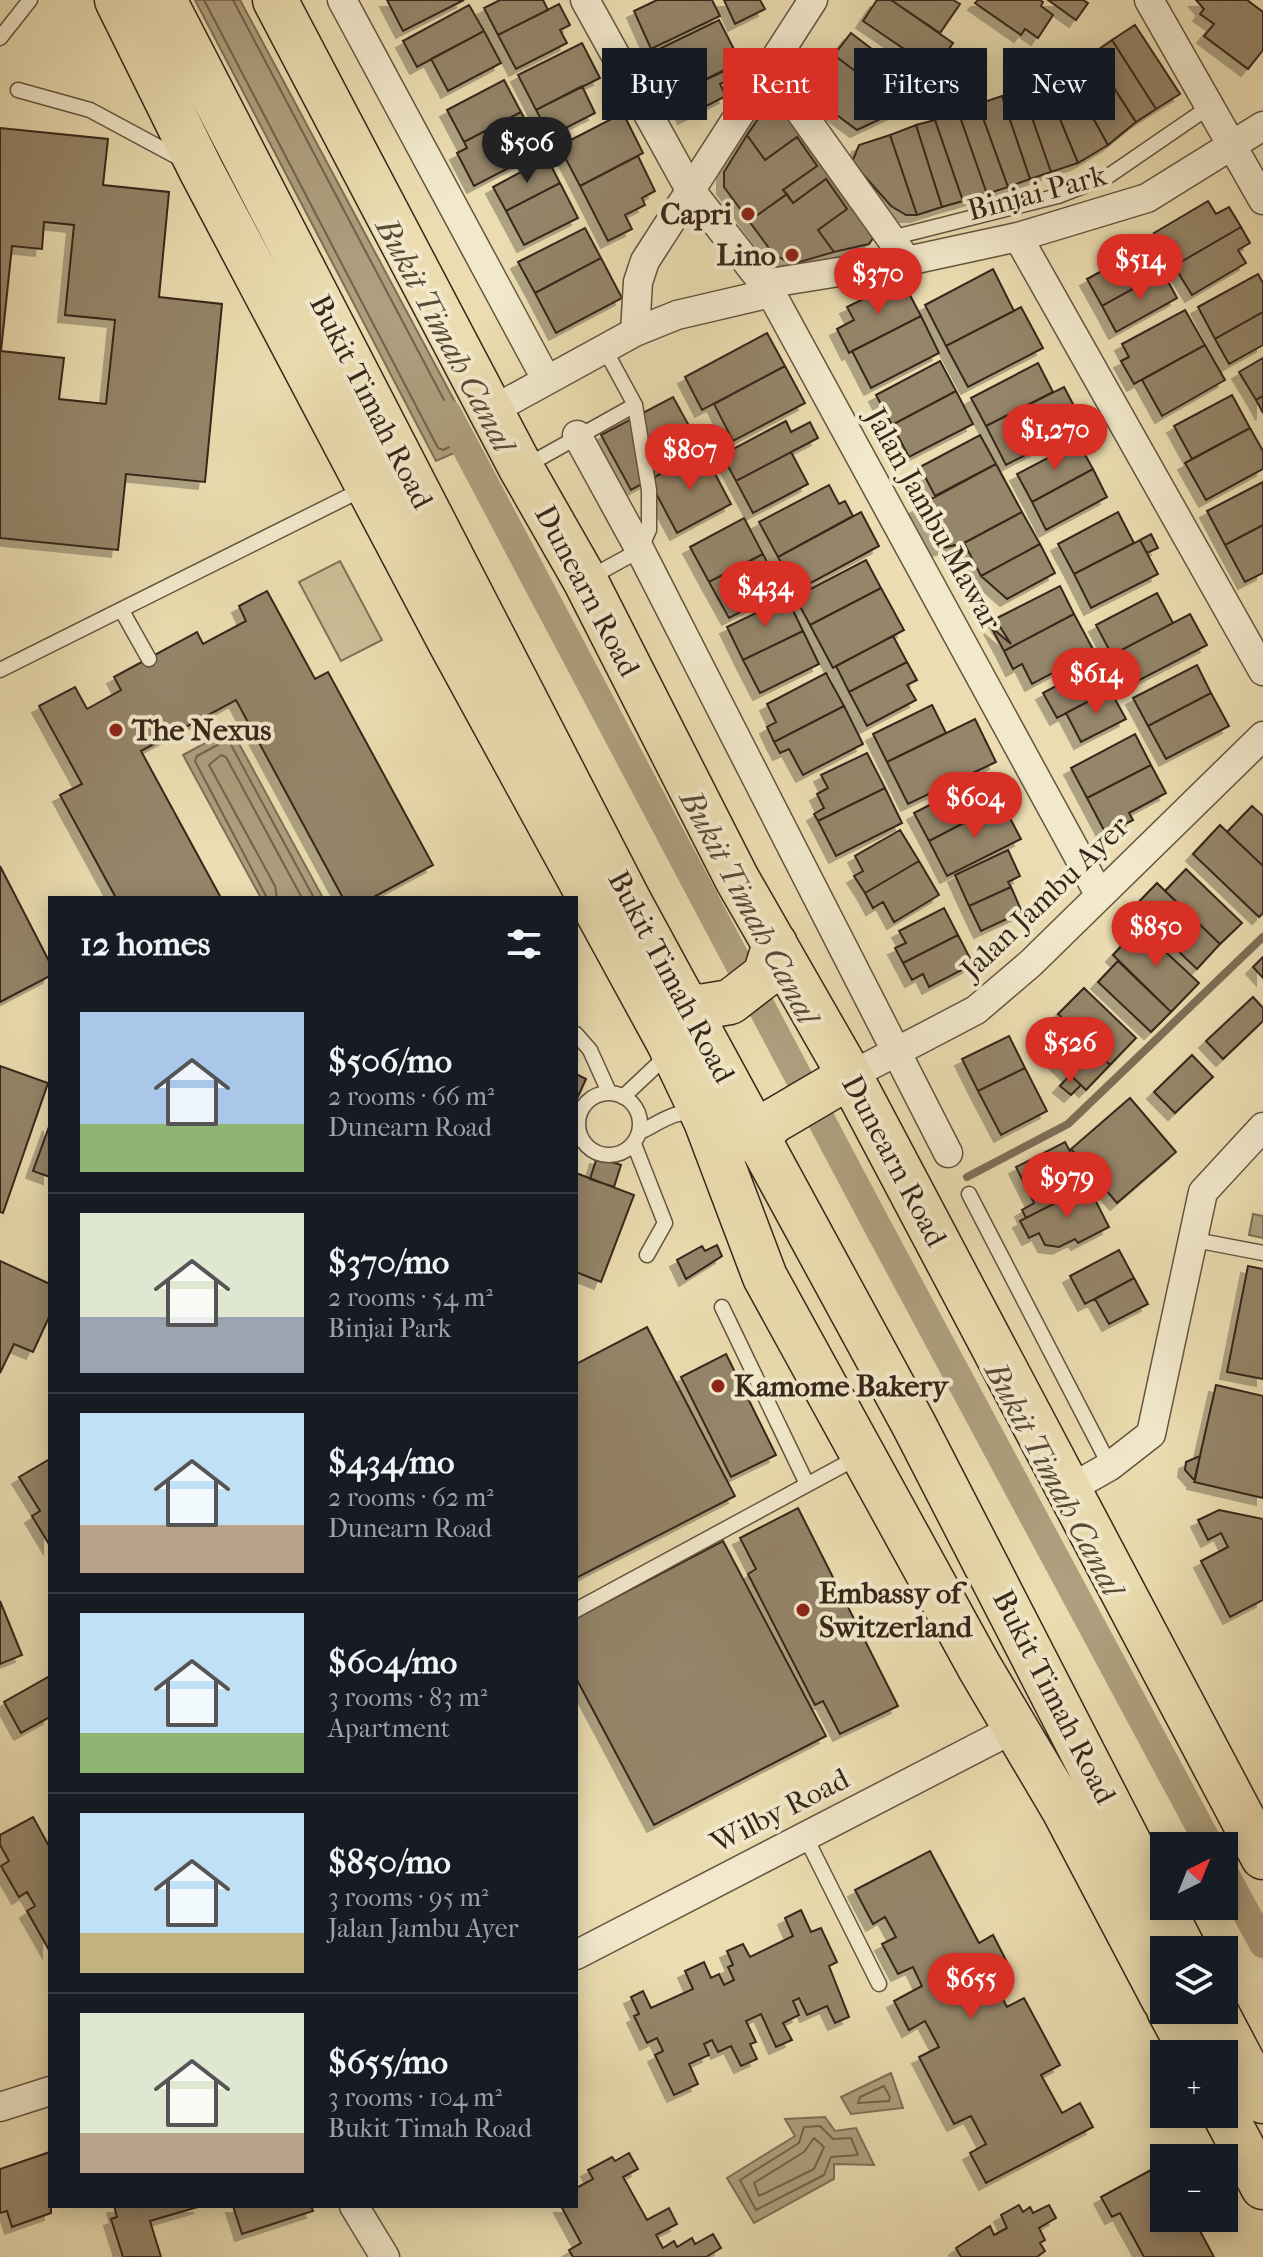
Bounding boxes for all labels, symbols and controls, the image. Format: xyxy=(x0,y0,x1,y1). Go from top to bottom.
chip: Buy xyxy=(602,48,707,120)
chip: Rent xyxy=(723,48,838,120)
chip: Filters xyxy=(854,48,987,120)
chip: New xyxy=(1003,48,1115,120)
pin: $506 xyxy=(480,117,574,185)
text: $506 xyxy=(500,127,554,158)
street label: Binjai Park xyxy=(964,158,1111,228)
place label: Capri xyxy=(660,197,732,232)
marker: Capri xyxy=(739,205,757,223)
water label: Bukit Timah Canal xyxy=(367,210,524,461)
pin: $514 xyxy=(1093,234,1187,302)
place label: Lino xyxy=(717,238,776,273)
text: $514 xyxy=(1115,244,1165,275)
marker: Lino xyxy=(783,246,801,264)
pin: $370 xyxy=(831,248,925,316)
text: $370 xyxy=(852,258,904,289)
street label: Bukit Timah Road xyxy=(302,289,440,515)
street label: Jalan Jambu Mawar xyxy=(857,400,1009,636)
pin: $1,270 xyxy=(990,404,1120,472)
text: $1,270 xyxy=(1020,414,1090,445)
pin: $807 xyxy=(643,424,737,492)
text: $807 xyxy=(663,434,717,465)
street label: Dunearn Road xyxy=(527,499,647,683)
pin: $434 xyxy=(718,561,812,629)
text: $434 xyxy=(737,571,793,602)
pin: $614 xyxy=(1049,648,1143,716)
text: $614 xyxy=(1070,658,1122,689)
place label: The Nexus xyxy=(131,713,271,748)
marker: The Nexus xyxy=(107,721,125,739)
pin: $604 xyxy=(928,772,1022,840)
water label: Bukit Timah Canal xyxy=(671,782,828,1033)
text: $604 xyxy=(946,782,1004,813)
street label: Jalan Jambu Ayer xyxy=(952,809,1136,988)
street label: Bukit Timah Road xyxy=(600,865,742,1090)
pin: $850 xyxy=(1109,901,1203,969)
text: $850 xyxy=(1130,911,1182,942)
icon: filters xyxy=(502,922,546,966)
text: 12 homes xyxy=(80,924,210,964)
pin: $526 xyxy=(1023,1017,1117,1085)
text: $526 xyxy=(1044,1027,1097,1058)
text: $506/mo xyxy=(328,1041,452,1081)
icon: home xyxy=(144,1044,240,1140)
street label: Dunearn Road xyxy=(834,1069,954,1253)
text: 2 rooms · 66 m² xyxy=(328,1081,494,1112)
text: Dunearn Road xyxy=(328,1112,492,1143)
pin: $979 xyxy=(1020,1152,1114,1220)
text: $979 xyxy=(1040,1162,1094,1193)
text: $370/mo xyxy=(328,1242,449,1282)
icon: home xyxy=(144,1245,240,1341)
text: 2 rooms · 54 m² xyxy=(328,1282,493,1313)
text: Binjai Park xyxy=(328,1313,451,1344)
water label: Bukit Timah Canal xyxy=(976,1354,1133,1605)
place label: Kamome Bakery xyxy=(734,1369,950,1404)
marker: Kamome Bakery xyxy=(709,1377,727,1395)
text: $434/mo xyxy=(328,1442,454,1482)
icon: home xyxy=(144,1445,240,1541)
text: 2 rooms · 62 m² xyxy=(328,1482,494,1513)
text: Dunearn Road xyxy=(328,1513,492,1544)
place label: Embassy of Switzerland xyxy=(819,1576,974,1645)
street label: Bukit Timah Road xyxy=(985,1584,1123,1810)
marker: Embassy of Switzerland xyxy=(794,1601,812,1619)
text: $604/mo xyxy=(328,1642,457,1682)
icon: home xyxy=(144,1645,240,1741)
text: 3 rooms · 83 m² xyxy=(328,1682,487,1713)
text: Apartment xyxy=(328,1713,450,1744)
street label: Wilby Road xyxy=(704,1761,855,1861)
north arrow xyxy=(1150,1832,1238,1920)
map controls xyxy=(1150,1832,1238,2232)
text: $850/mo xyxy=(328,1842,451,1882)
icon: home xyxy=(144,1845,240,1941)
text: 3 rooms · 95 m² xyxy=(328,1882,488,1913)
text: Jalan Jambu Ayer xyxy=(328,1913,519,1944)
button: layers xyxy=(1150,1936,1238,2024)
pin: $655 xyxy=(924,1953,1018,2021)
text: $655 xyxy=(946,1963,996,1994)
button: + xyxy=(1150,2040,1238,2128)
text: $655/mo xyxy=(328,2042,448,2082)
icon: home xyxy=(144,2045,240,2141)
text: 3 rooms · 104 m² xyxy=(328,2082,502,2113)
text: Bukit Timah Road xyxy=(328,2113,532,2144)
button: − xyxy=(1150,2144,1238,2232)

